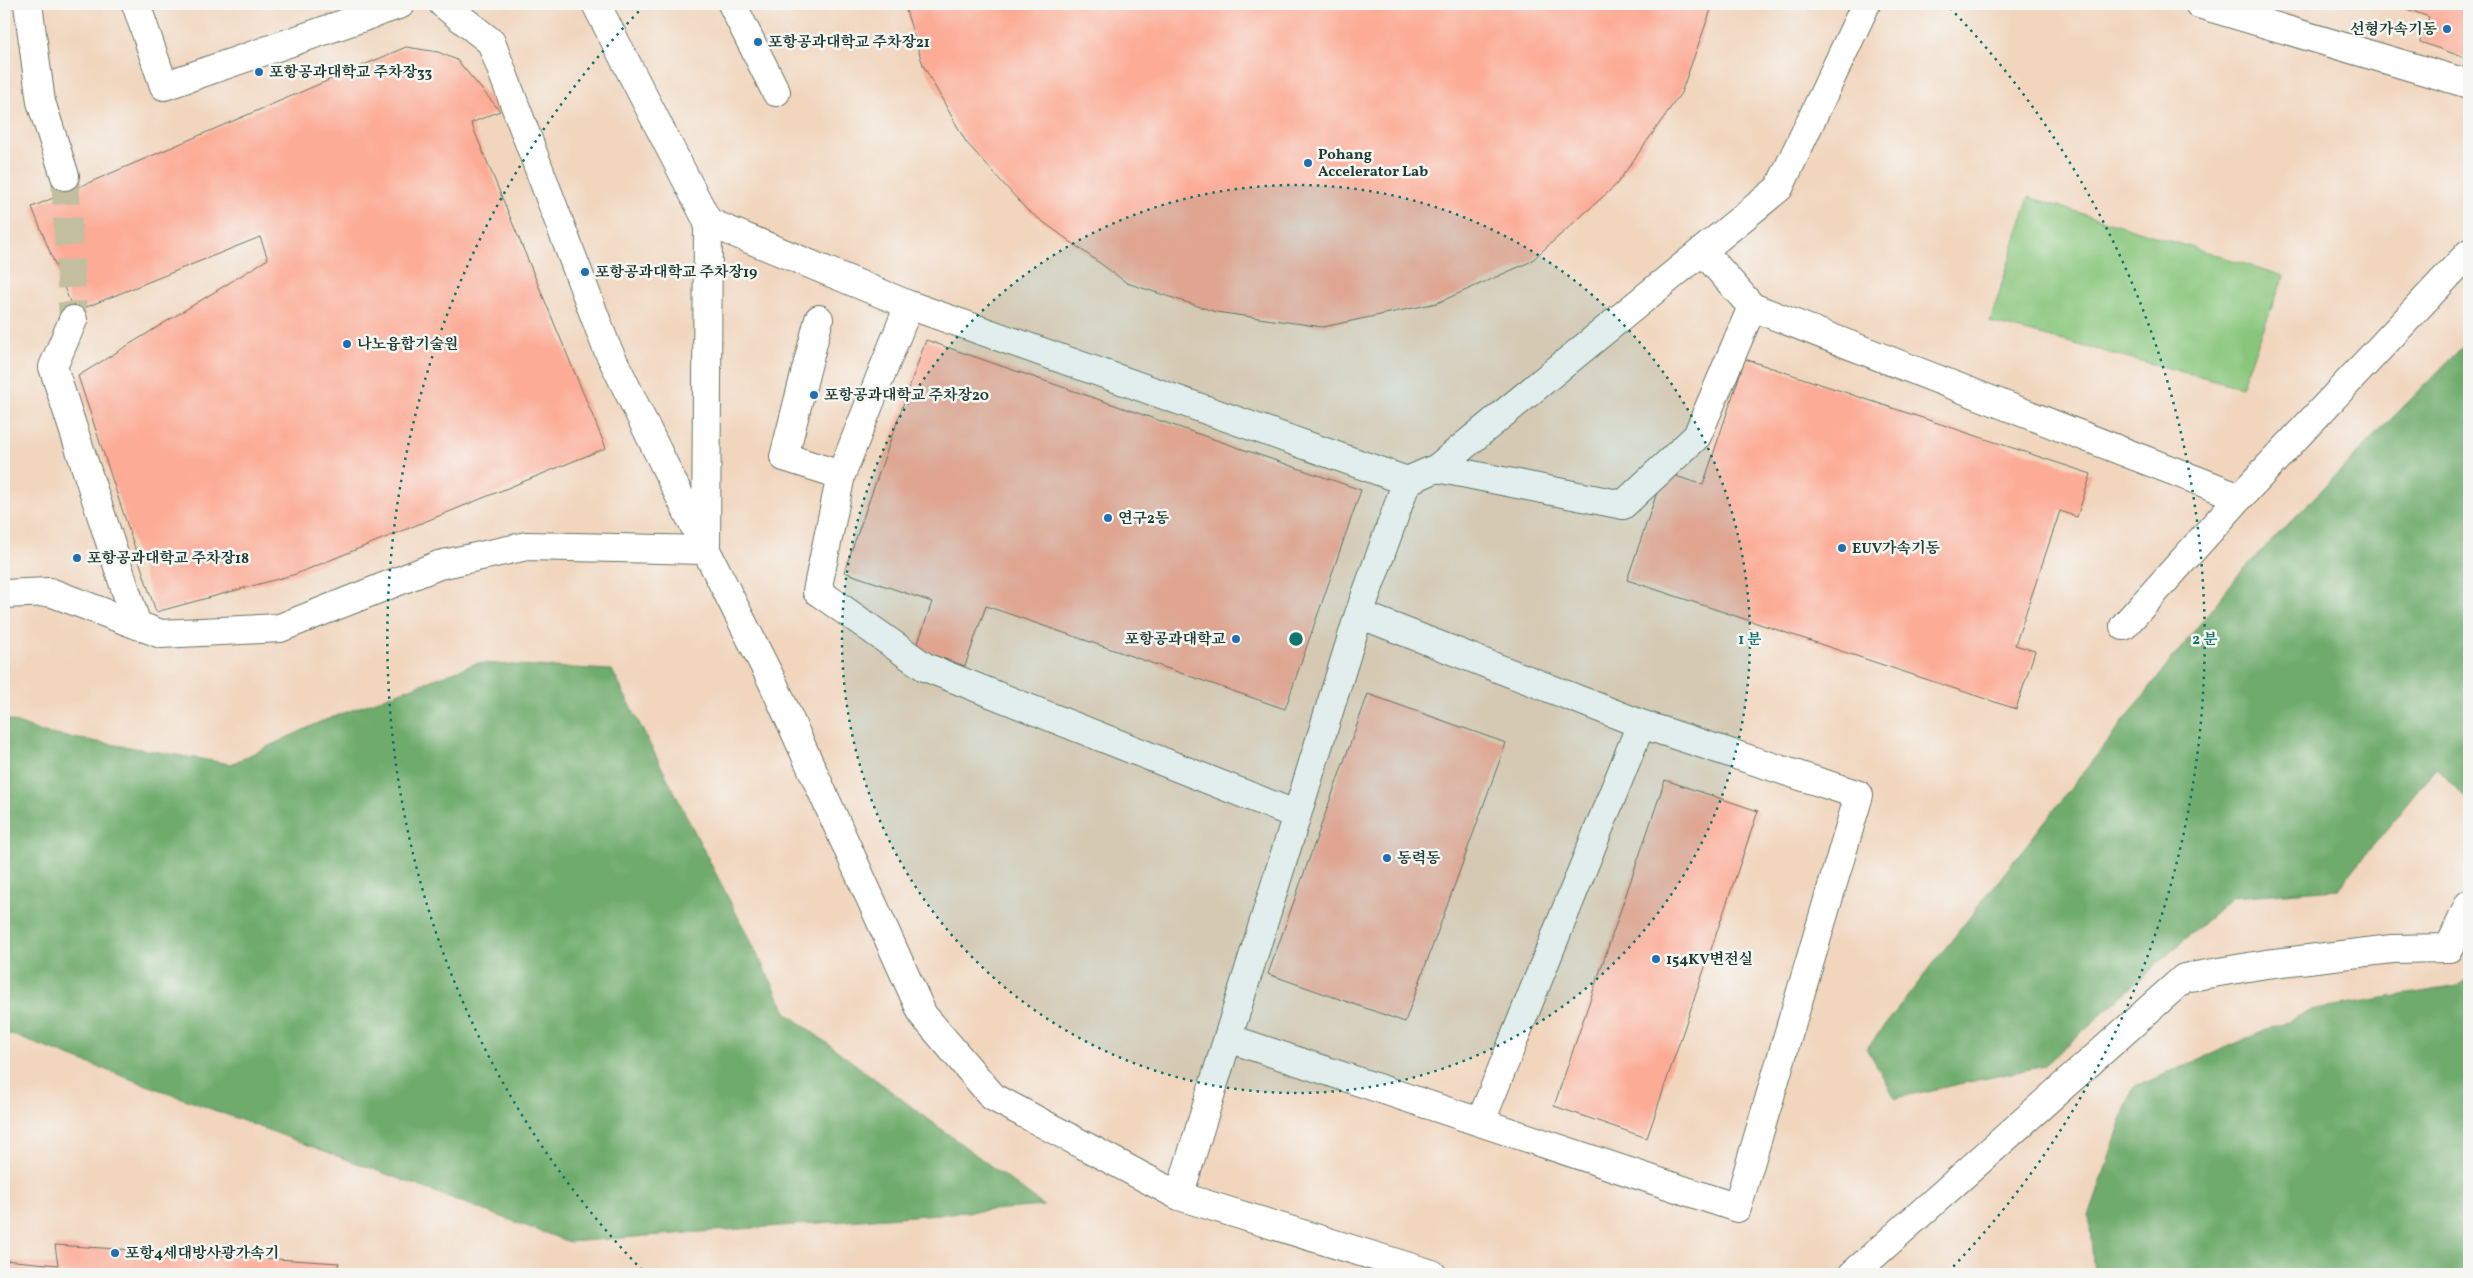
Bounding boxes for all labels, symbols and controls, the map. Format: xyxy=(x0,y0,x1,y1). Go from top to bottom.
place label: 선형가속기동 xyxy=(2350,20,2437,41)
marker: 선형가속기동 xyxy=(2441,23,2453,35)
place label: 포항공과대학교 주차장21 xyxy=(768,33,930,54)
marker: 포항공과대학교 주차장21 xyxy=(752,36,764,48)
place label: 포항공과대학교 주차장33 xyxy=(269,63,433,84)
marker: 포항공과대학교 주차장33 xyxy=(253,66,265,78)
place label: Pohang Accelerator Lab xyxy=(1318,145,1428,183)
marker: Pohang Accelerator Lab xyxy=(1302,157,1314,169)
place label: 포항공과대학교 주차장19 xyxy=(595,263,757,284)
marker: 포항공과대학교 주차장19 xyxy=(579,266,591,278)
place label: 나노융합기술원 xyxy=(357,335,458,356)
marker: 나노융합기술원 xyxy=(341,338,353,350)
place label: 포항공과대학교 주차장20 xyxy=(824,386,989,407)
marker: 포항공과대학교 주차장20 xyxy=(808,389,820,401)
place label: 연구2동 xyxy=(1118,509,1170,530)
marker: 연구2동 xyxy=(1102,512,1114,524)
place label: EUV가속기동 xyxy=(1852,539,1941,560)
marker: EUV가속기동 xyxy=(1836,542,1848,554)
place label: 포항공과대학교 주차장18 xyxy=(87,549,249,570)
marker: 포항공과대학교 주차장18 xyxy=(71,552,83,564)
place label: 포항공과대학교 xyxy=(1125,630,1227,651)
centre of rings xyxy=(1287,630,1305,648)
text: 1 분 xyxy=(1738,630,1762,651)
text: 2 분 xyxy=(2192,630,2218,651)
marker: 포항공과대학교 xyxy=(1230,633,1242,645)
place label: 동력동 xyxy=(1397,849,1441,870)
marker: 동력동 xyxy=(1381,852,1393,864)
place label: 154KV변전실 xyxy=(1666,950,1753,971)
marker: 154KV변전실 xyxy=(1650,953,1662,965)
place label: 포항4세대방사광가속기 xyxy=(125,1244,279,1265)
marker: 포항4세대방사광가속기 xyxy=(109,1247,121,1259)

